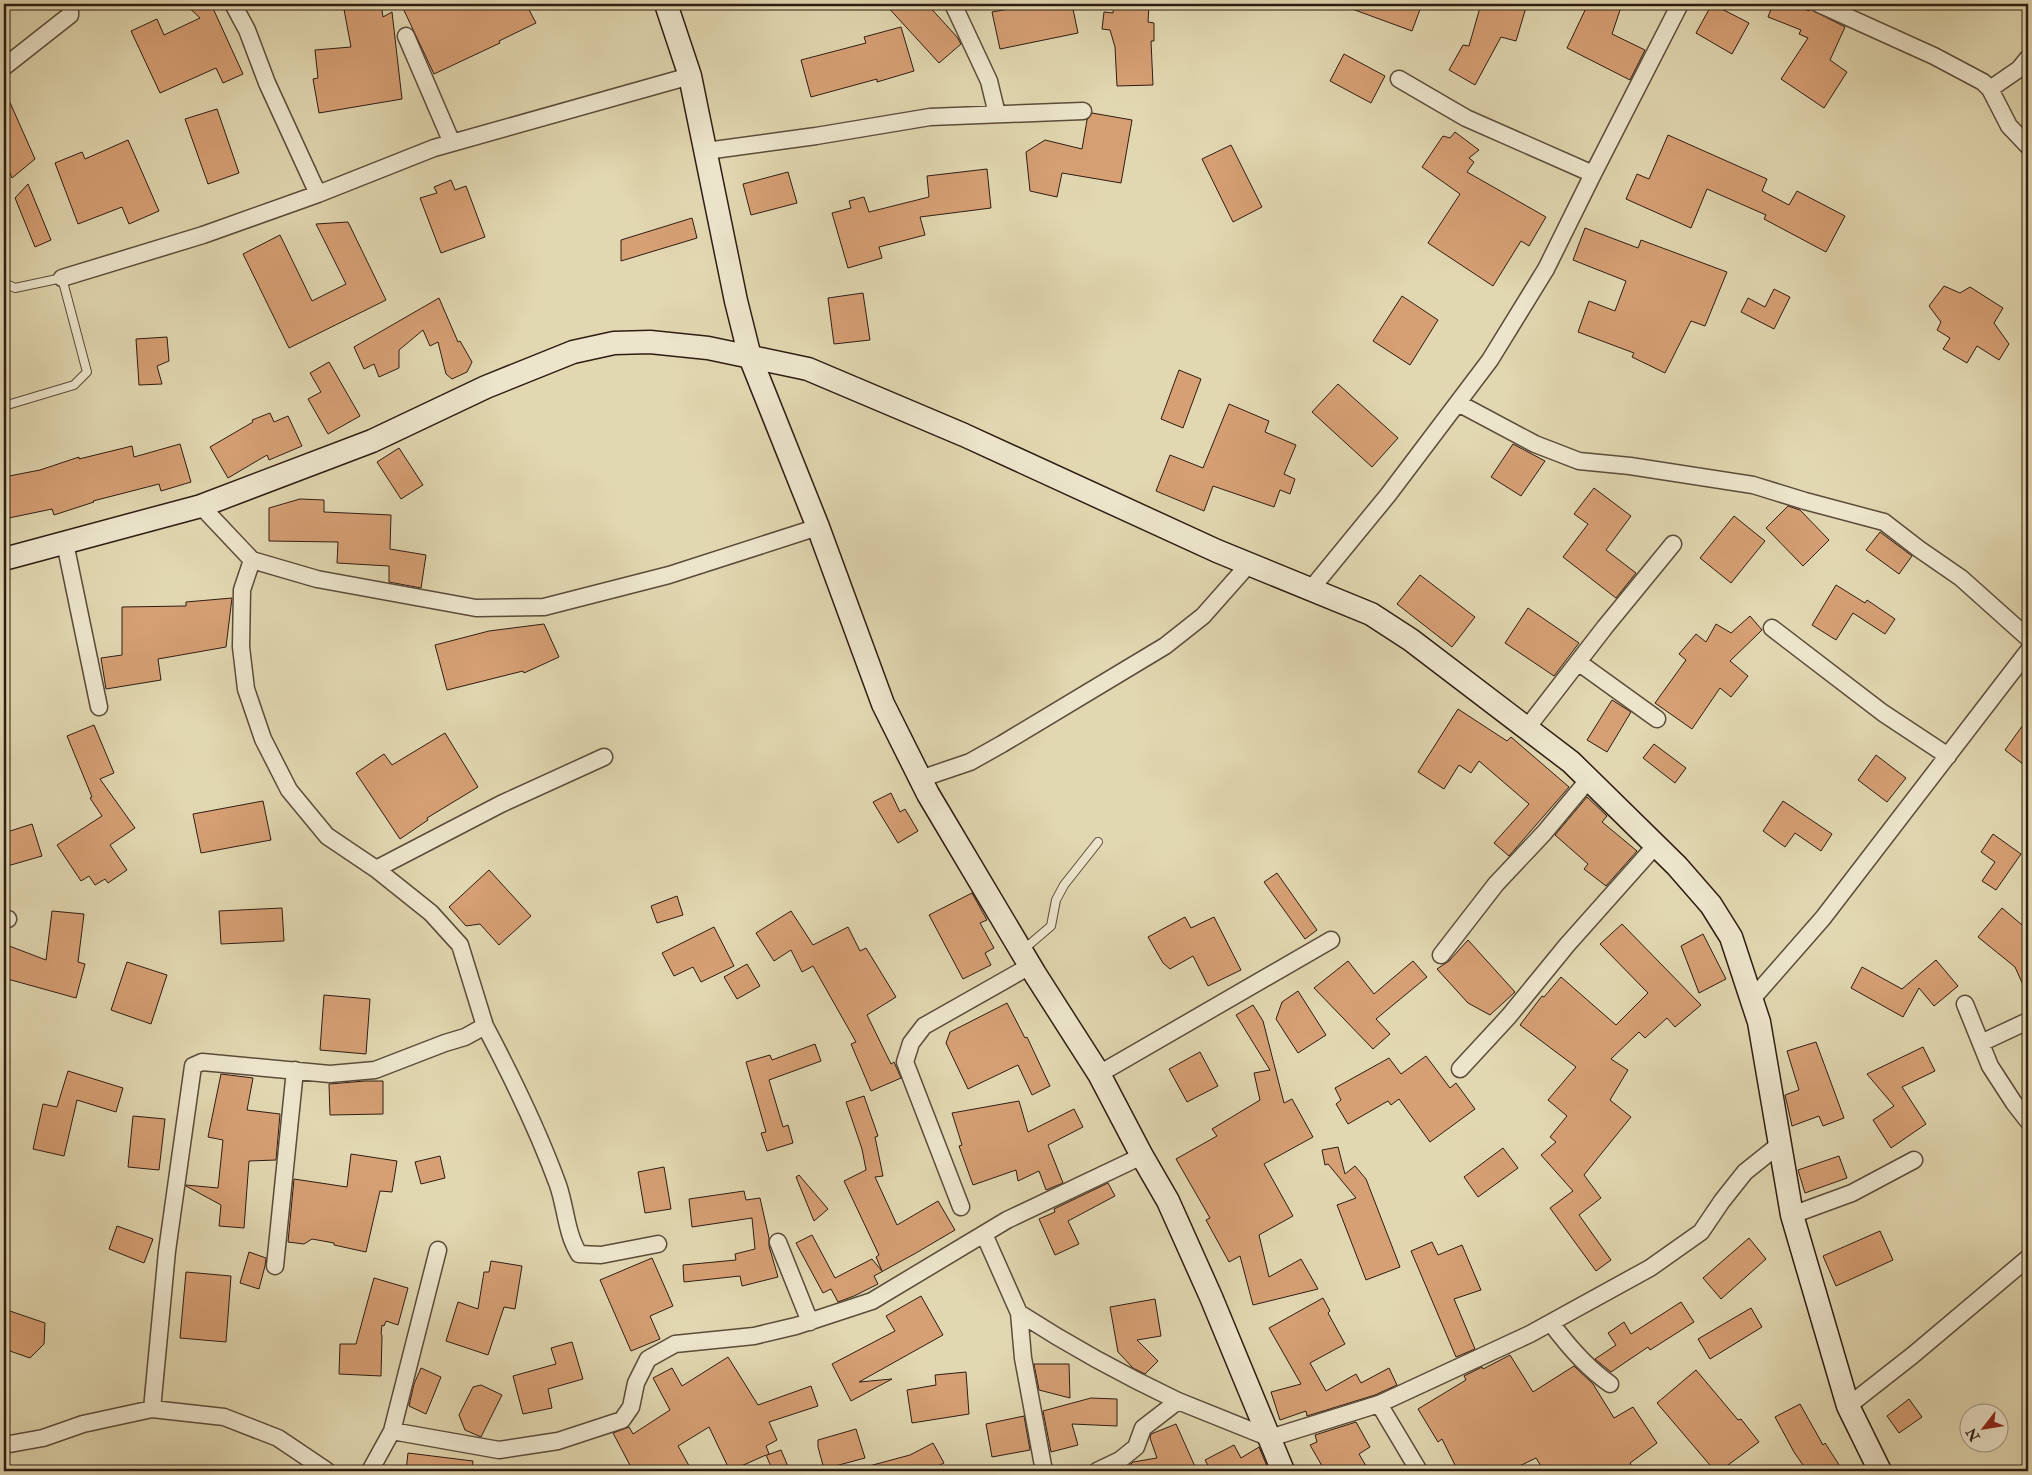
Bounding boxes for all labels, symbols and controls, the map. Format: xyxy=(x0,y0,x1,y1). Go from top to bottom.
north arrow xyxy=(1960,1402,2010,1452)
text: N xyxy=(1963,1424,1984,1445)

